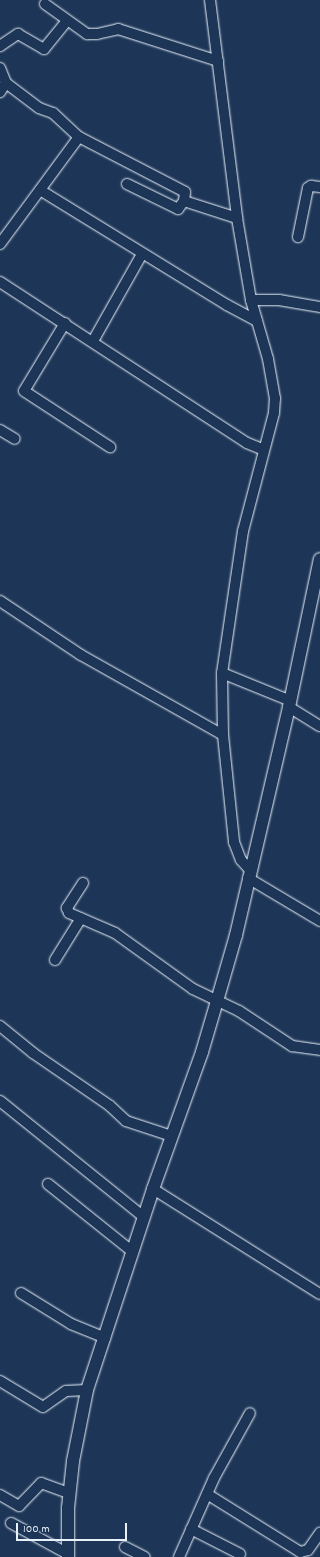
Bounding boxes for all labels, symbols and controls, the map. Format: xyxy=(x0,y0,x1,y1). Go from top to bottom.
scale bar xyxy=(18,1515,129,1541)
text: 100 m xyxy=(23,1521,50,1538)

